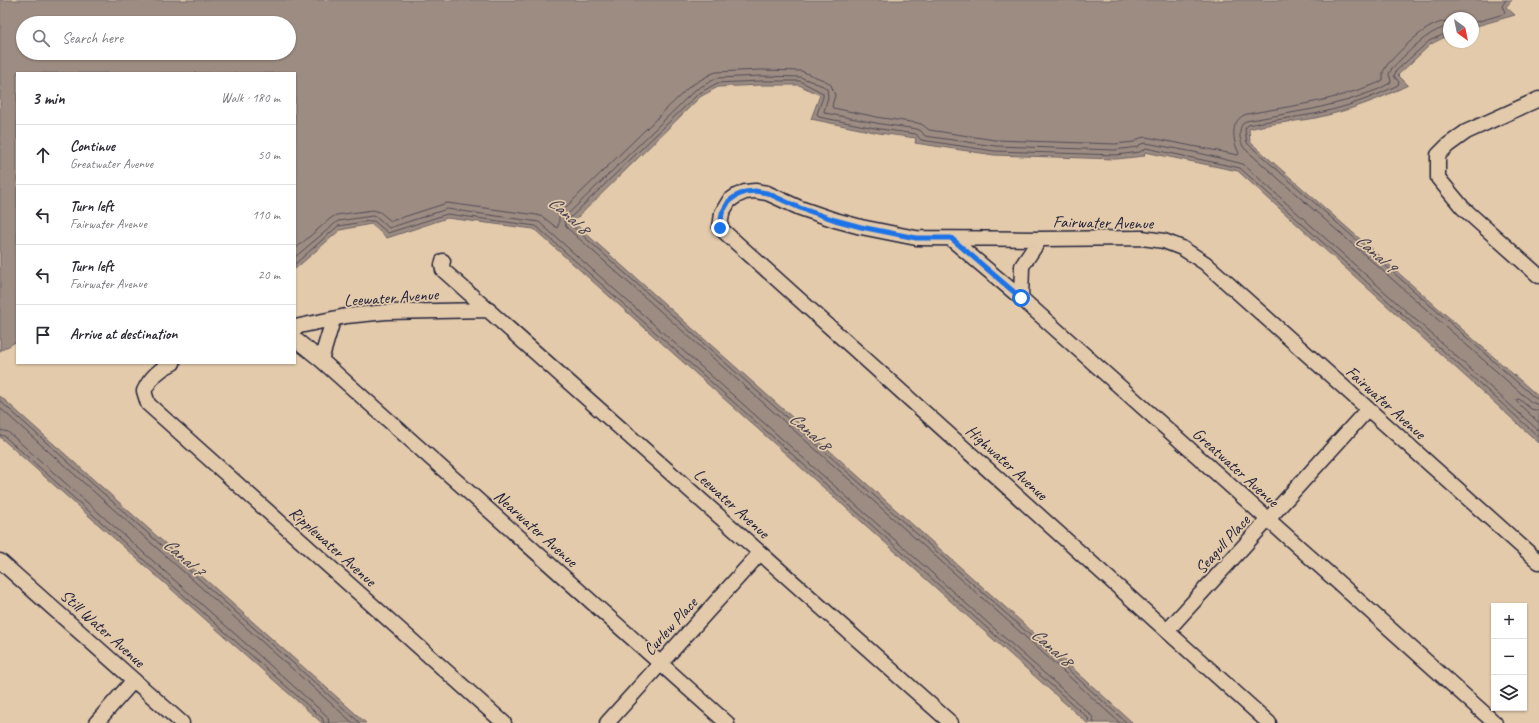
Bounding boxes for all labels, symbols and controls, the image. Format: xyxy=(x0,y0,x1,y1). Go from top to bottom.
north arrow xyxy=(1443,12,1479,48)
search box xyxy=(16,16,296,60)
icon: search xyxy=(30,27,52,49)
text: Search here xyxy=(62,29,123,48)
text: 3 min xyxy=(32,88,65,109)
text: Walk · 180 m xyxy=(221,90,280,106)
text: Continue xyxy=(70,137,115,156)
icon: ahead xyxy=(32,144,54,166)
text: 50 m xyxy=(258,147,280,163)
text: Greatwater Avenue xyxy=(70,156,153,172)
water label: Canal 8 xyxy=(544,191,597,242)
text: Turn left xyxy=(70,197,113,216)
icon: left xyxy=(32,204,54,226)
text: 110 m xyxy=(252,207,280,223)
street label: Fairwater Avenue xyxy=(1053,211,1155,234)
text: Fairwater Avenue xyxy=(70,216,147,232)
route end xyxy=(711,219,729,237)
water label: Canal 9 xyxy=(1351,229,1404,280)
text: Turn left xyxy=(70,257,113,276)
icon: left xyxy=(32,264,54,286)
text: 20 m xyxy=(258,267,280,283)
text: Fairwater Avenue xyxy=(70,276,147,292)
street label: Leewater Avenue xyxy=(343,284,440,311)
route start xyxy=(1012,289,1030,307)
icon: arrive xyxy=(32,324,54,346)
text: Arrive at destination xyxy=(70,325,177,344)
street label: Fairwater Avenue xyxy=(1341,361,1431,445)
water label: Canal 8 xyxy=(785,407,838,458)
street label: Highwater Avenue xyxy=(961,420,1053,506)
street label: Greatwater Avenue xyxy=(1188,423,1284,513)
street label: Leewater Avenue xyxy=(690,464,775,544)
street label: Nearwater Avenue xyxy=(490,485,583,572)
street label: Ripplewater Avenue xyxy=(285,502,382,592)
street label: Seagull Place xyxy=(1190,509,1255,578)
water label: Canal 7 xyxy=(159,533,212,584)
street label: Still Water Avenue xyxy=(56,585,151,673)
street label: Curlew Place xyxy=(639,592,703,660)
map controls xyxy=(1491,603,1527,711)
button: + xyxy=(1491,603,1527,639)
water label: Canal 8 xyxy=(1027,623,1080,674)
button: − xyxy=(1491,639,1527,675)
button: layers xyxy=(1491,675,1527,711)

